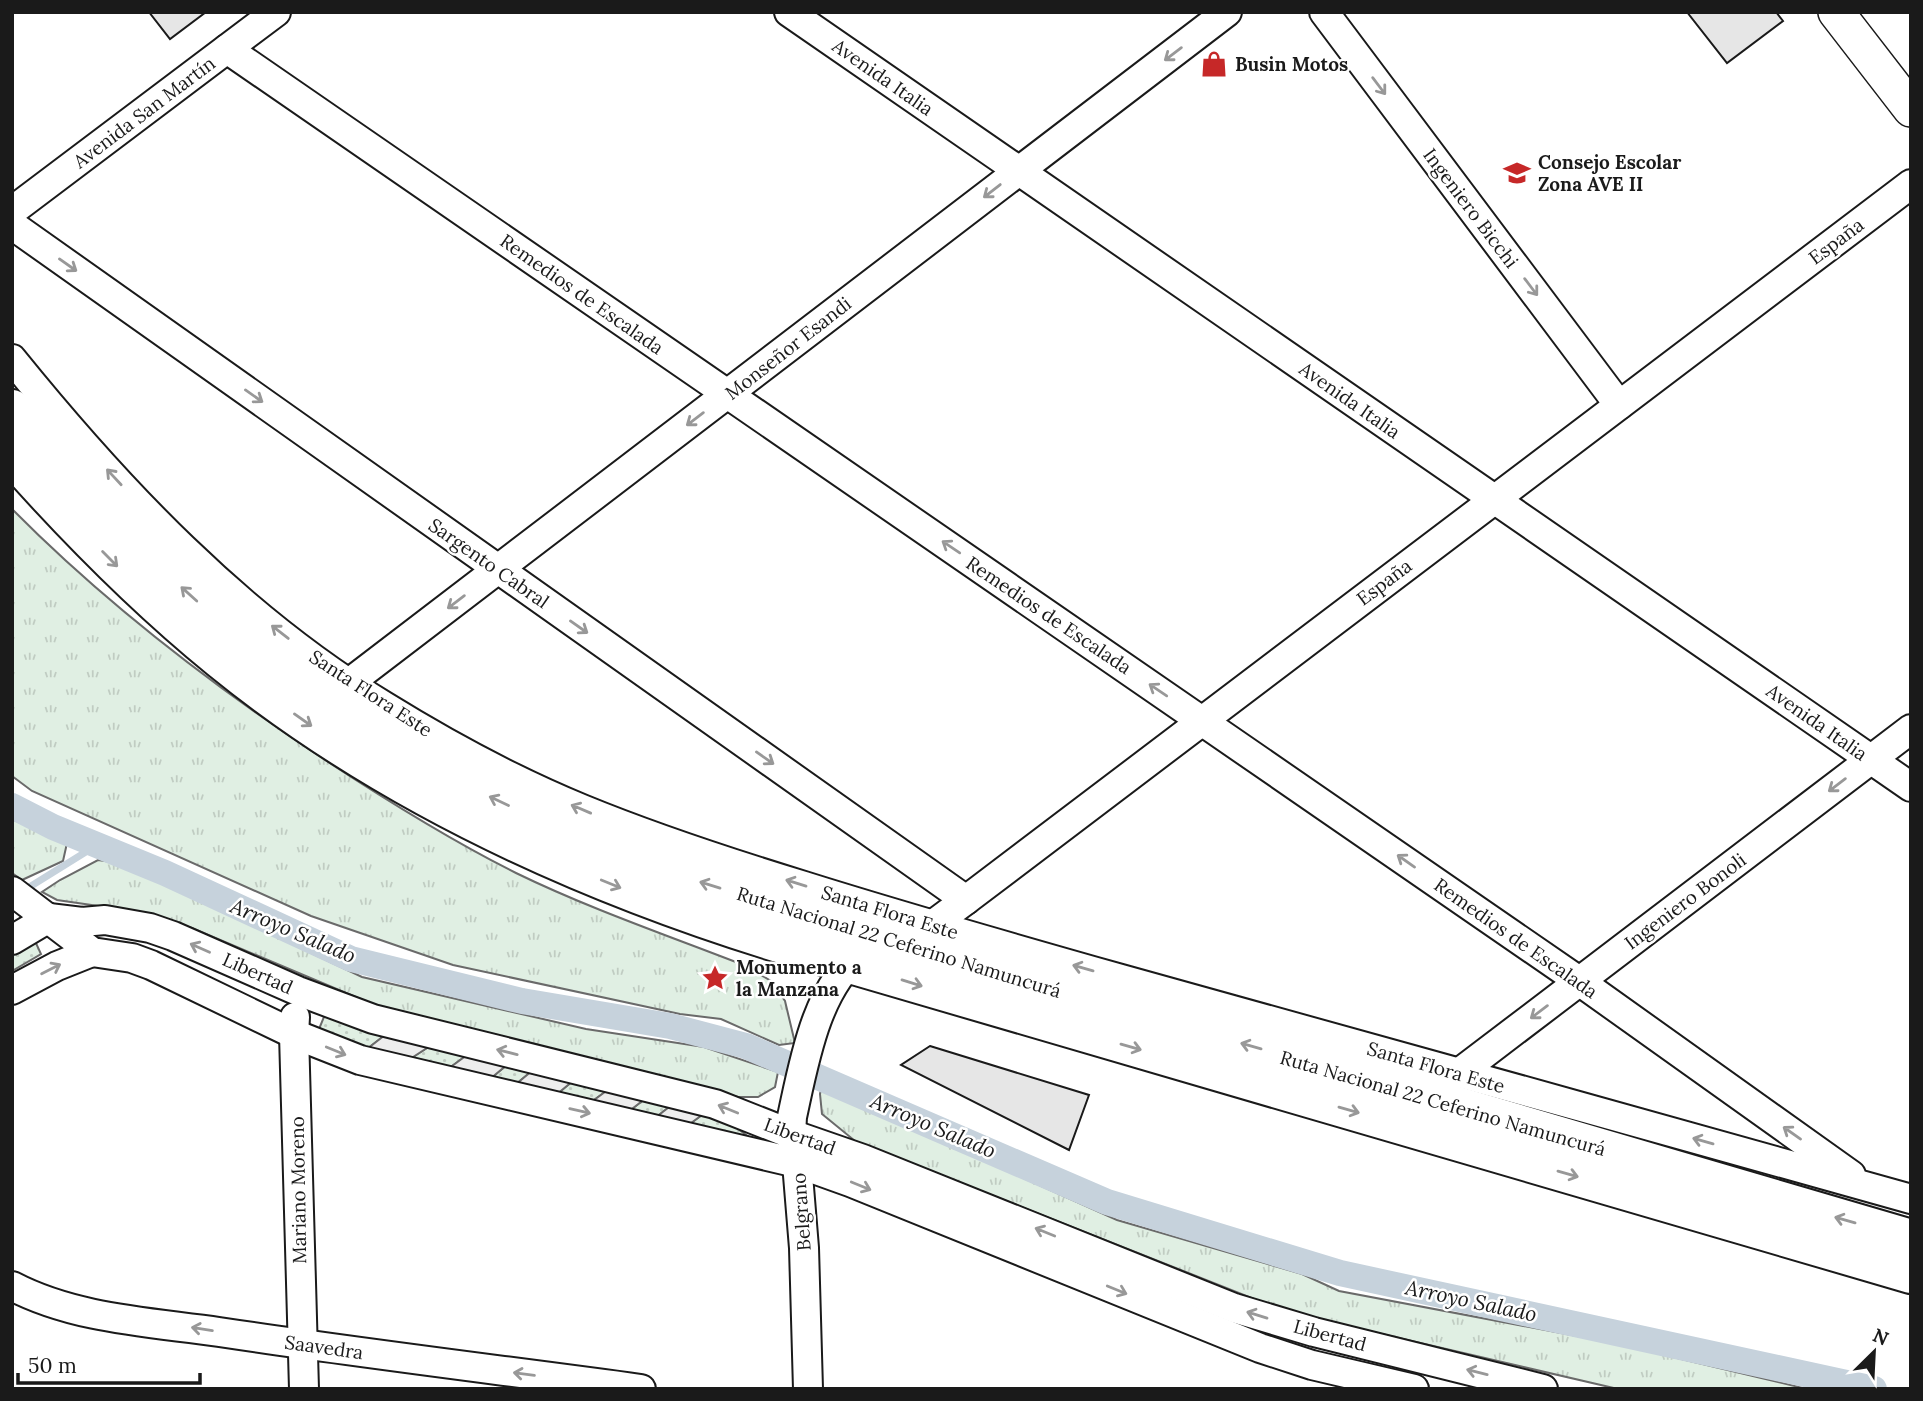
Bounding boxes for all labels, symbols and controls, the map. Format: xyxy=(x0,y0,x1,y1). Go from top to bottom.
street label: Avenida Italia xyxy=(827,33,938,121)
one-way arrow xyxy=(1164,46,1183,61)
shop icon: Busin Motos xyxy=(1199,49,1229,79)
street label: Avenida San Martín xyxy=(68,51,220,174)
place label: Busin Motos xyxy=(1235,52,1348,76)
one-way arrow xyxy=(1372,77,1387,95)
street label: Ingeniero Bicchi xyxy=(1418,143,1524,273)
place label: Consejo Escolar Zona AVE II xyxy=(1538,150,1681,196)
school or university icon: Consejo Escolar Zona AVE II xyxy=(1502,158,1532,188)
one-way arrow xyxy=(983,184,1002,199)
street label: España xyxy=(1804,212,1869,270)
street label: Remedios de Escalada xyxy=(496,228,669,360)
one-way arrow xyxy=(58,258,77,272)
one-way arrow xyxy=(1523,278,1538,297)
street label: Monseñor Esandi xyxy=(720,291,856,405)
street label: Avenida Italia xyxy=(1294,356,1405,444)
one-way arrow xyxy=(244,389,263,403)
one-way arrow xyxy=(686,412,705,427)
one-way arrow xyxy=(105,469,122,486)
street label: Sargento Cabral xyxy=(424,513,554,613)
one-way arrow xyxy=(942,540,961,555)
one-way arrow xyxy=(101,550,118,567)
street label: Remedios de Escalada xyxy=(962,551,1136,679)
street label: España xyxy=(1352,553,1417,611)
one-way arrow xyxy=(180,586,198,602)
one-way arrow xyxy=(447,594,465,609)
one-way arrow xyxy=(569,620,588,634)
one-way arrow xyxy=(272,624,290,639)
street label: Santa Flora Este xyxy=(305,644,437,742)
street label: Avenida Italia xyxy=(1761,678,1872,766)
one-way arrow xyxy=(1149,683,1168,697)
one-way arrow xyxy=(293,713,312,727)
one-way arrow xyxy=(755,751,774,765)
one-way arrow xyxy=(1828,778,1847,793)
one-way arrow xyxy=(489,794,510,808)
one-way arrow xyxy=(571,801,592,814)
street label: Ingeniero Bonoli xyxy=(1620,848,1750,954)
one-way arrow xyxy=(1397,854,1416,868)
street label: Remedios de Escalada xyxy=(1430,872,1603,1004)
one-way arrow xyxy=(785,876,807,889)
one-way arrow xyxy=(700,878,722,891)
one-way arrow xyxy=(600,879,621,892)
street label: Santa Flora Este xyxy=(819,880,961,944)
street label: Ruta Nacional 22 Ceferino Namuncurá xyxy=(734,881,1064,1003)
water label: Arroyo Salado xyxy=(225,892,360,969)
one-way arrow xyxy=(190,941,211,954)
street label: Libertad xyxy=(219,947,297,999)
place label: Monumento a la Manzana xyxy=(736,955,862,1001)
one-way arrow xyxy=(1072,961,1095,974)
one-way arrow xyxy=(40,962,61,976)
place icon: Monumento a la Manzana xyxy=(700,963,730,993)
one-way arrow xyxy=(901,978,923,991)
one-way arrow xyxy=(1530,1005,1549,1020)
street label: Santa Flora Este xyxy=(1364,1036,1508,1098)
one-way arrow xyxy=(1240,1039,1262,1052)
one-way arrow xyxy=(1119,1041,1141,1054)
one-way arrow xyxy=(324,1045,346,1058)
one-way arrow xyxy=(497,1045,519,1058)
street label: Ruta Nacional 22 Ceferino Namuncurá xyxy=(1277,1045,1609,1161)
water label: Arroyo Salado xyxy=(865,1087,1000,1164)
one-way arrow xyxy=(717,1101,739,1114)
one-way arrow xyxy=(568,1105,591,1118)
one-way arrow xyxy=(1338,1105,1360,1118)
street label: Libertad xyxy=(761,1112,839,1160)
street label: Mariano Moreno xyxy=(285,1116,311,1264)
one-way arrow xyxy=(1783,1126,1802,1140)
one-way arrow xyxy=(1693,1134,1715,1147)
one-way arrow xyxy=(1556,1168,1578,1181)
street label: Belgrano xyxy=(786,1172,816,1252)
one-way arrow xyxy=(850,1181,871,1194)
one-way arrow xyxy=(1834,1213,1856,1226)
one-way arrow xyxy=(1035,1224,1056,1237)
water label: Arroyo Salado xyxy=(1402,1273,1539,1328)
one-way arrow xyxy=(1106,1284,1128,1297)
one-way arrow xyxy=(1246,1307,1268,1320)
street label: Libertad xyxy=(1291,1314,1369,1356)
north arrow xyxy=(1839,1317,1909,1387)
one-way arrow xyxy=(191,1323,214,1336)
text: N xyxy=(1869,1323,1893,1351)
street label: Saavedra xyxy=(283,1330,365,1364)
scale bar xyxy=(18,1342,200,1386)
text: 50 m xyxy=(28,1352,77,1379)
one-way arrow xyxy=(1466,1365,1489,1378)
one-way arrow xyxy=(514,1367,536,1380)

